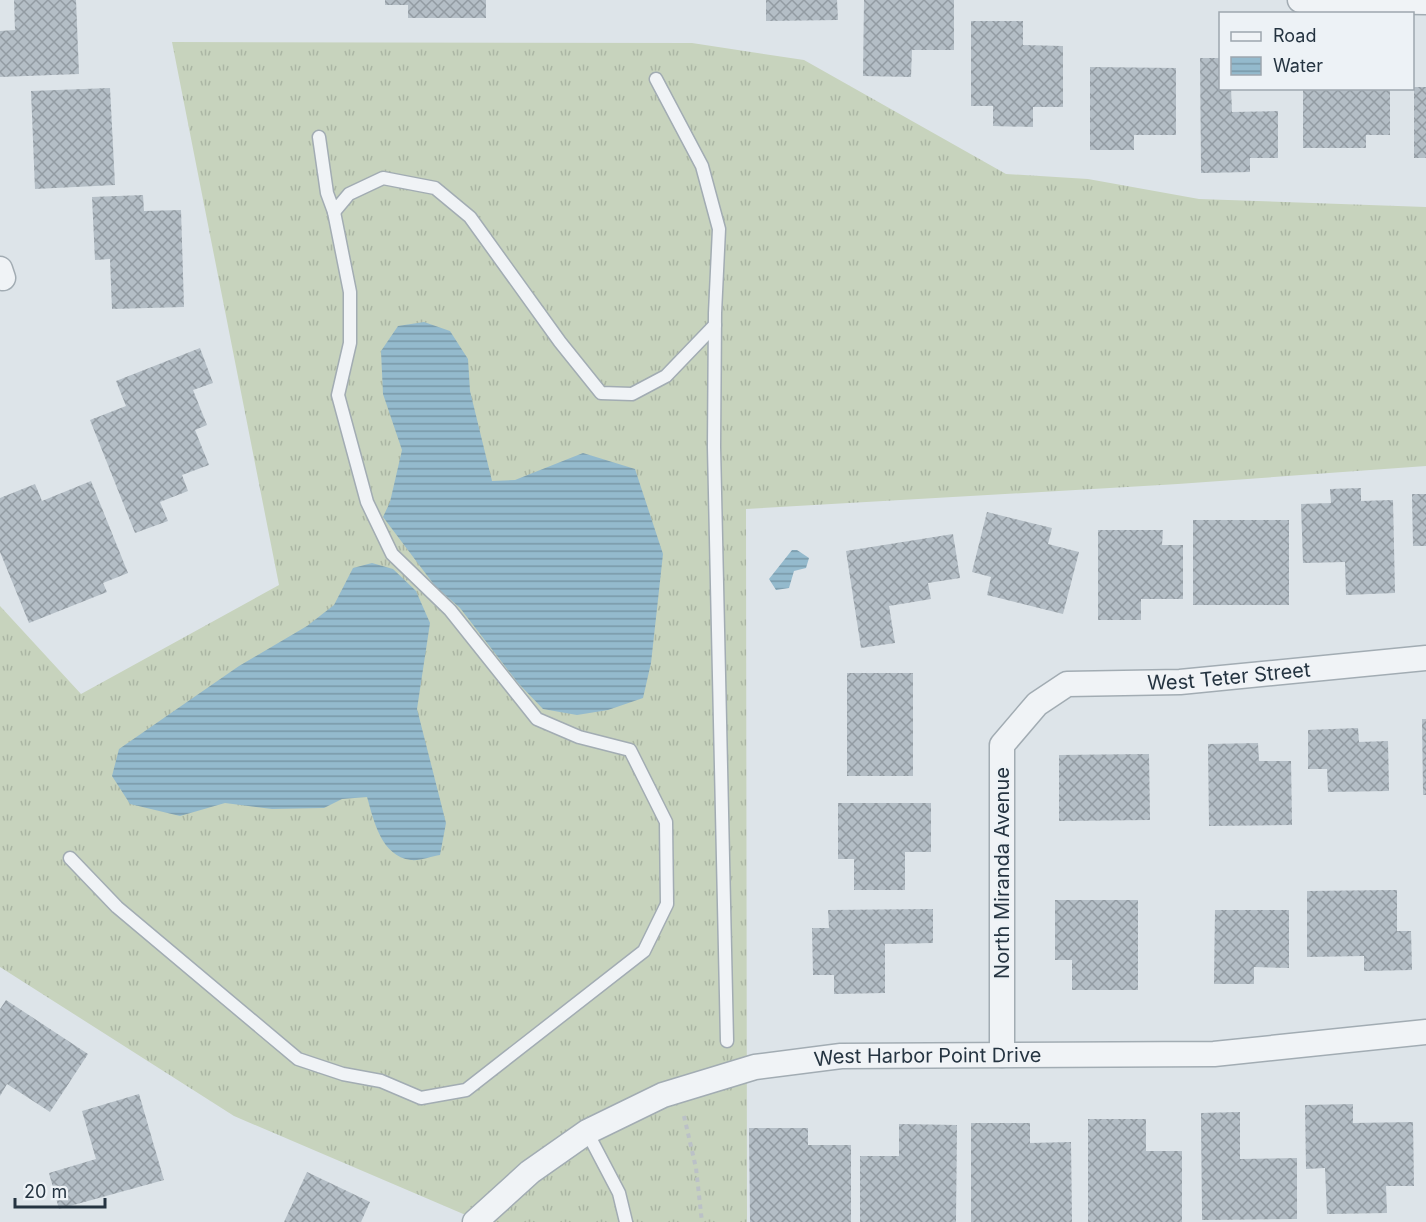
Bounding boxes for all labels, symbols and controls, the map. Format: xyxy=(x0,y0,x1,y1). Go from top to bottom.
legend xyxy=(1219,12,1414,90)
text: Road xyxy=(1273,25,1316,46)
text: Water xyxy=(1273,55,1323,76)
street label: West Teter Street xyxy=(1147,657,1312,695)
street label: North Miranda Avenue xyxy=(990,767,1014,979)
street label: West Harbor Point Drive xyxy=(813,1043,1042,1071)
scale bar xyxy=(15,1171,105,1209)
text: 20 m xyxy=(24,1181,67,1202)

